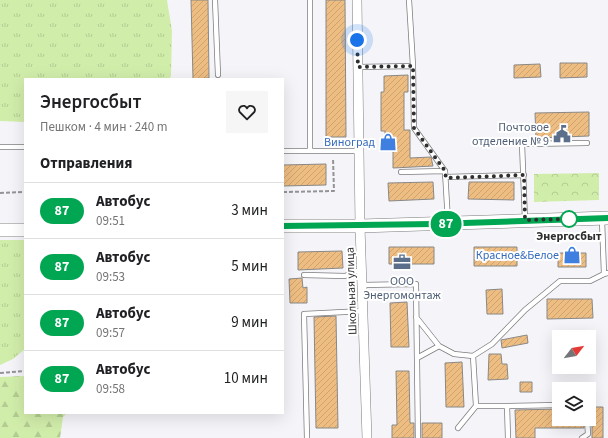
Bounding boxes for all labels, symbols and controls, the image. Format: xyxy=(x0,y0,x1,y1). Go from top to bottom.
your location xyxy=(347,30,367,50)
text: Энергосбыт xyxy=(40,89,141,116)
button: heart xyxy=(226,91,268,133)
text: Пешком · 4 мин · 240 m xyxy=(40,118,168,136)
place label: Почтовое отделение № 9 xyxy=(472,119,549,150)
public building icon: Почтовое отделение № 9 xyxy=(552,124,572,144)
shop icon: Виноград xyxy=(378,132,398,152)
place label: Виноград xyxy=(324,134,376,151)
text: Отправления xyxy=(40,153,133,174)
text: Автобус xyxy=(96,191,150,212)
text: 3 мин xyxy=(231,200,268,221)
text: 87 xyxy=(55,201,69,221)
marker: Энергосбыт xyxy=(560,210,578,228)
line badge: 87 xyxy=(428,211,464,237)
text: 09:51 xyxy=(96,212,125,230)
text: 87 xyxy=(439,214,453,234)
place label: Энергосбыт xyxy=(536,228,602,245)
shop icon: Красное&Белое xyxy=(562,245,582,265)
text: Автобус xyxy=(96,247,150,268)
street label: Школьная улица xyxy=(341,247,362,335)
place label: Красное&Белое xyxy=(476,247,559,264)
office icon: ООО Энергомонтаж xyxy=(392,252,412,272)
text: 5 мин xyxy=(231,256,268,277)
text: 87 xyxy=(55,257,69,277)
text: 09:53 xyxy=(96,268,125,286)
place label: ООО Энергомонтаж xyxy=(363,273,442,304)
text: Автобус xyxy=(96,303,150,324)
text: 9 мин xyxy=(231,312,268,333)
text: 87 xyxy=(55,313,69,333)
text: 09:57 xyxy=(96,324,125,342)
north arrow xyxy=(552,330,596,374)
map controls xyxy=(552,330,596,426)
text: Автобус xyxy=(96,359,150,380)
text: 10 мин xyxy=(224,368,268,389)
text: 87 xyxy=(55,369,69,389)
text: 09:58 xyxy=(96,380,125,398)
button: layers xyxy=(552,382,596,426)

